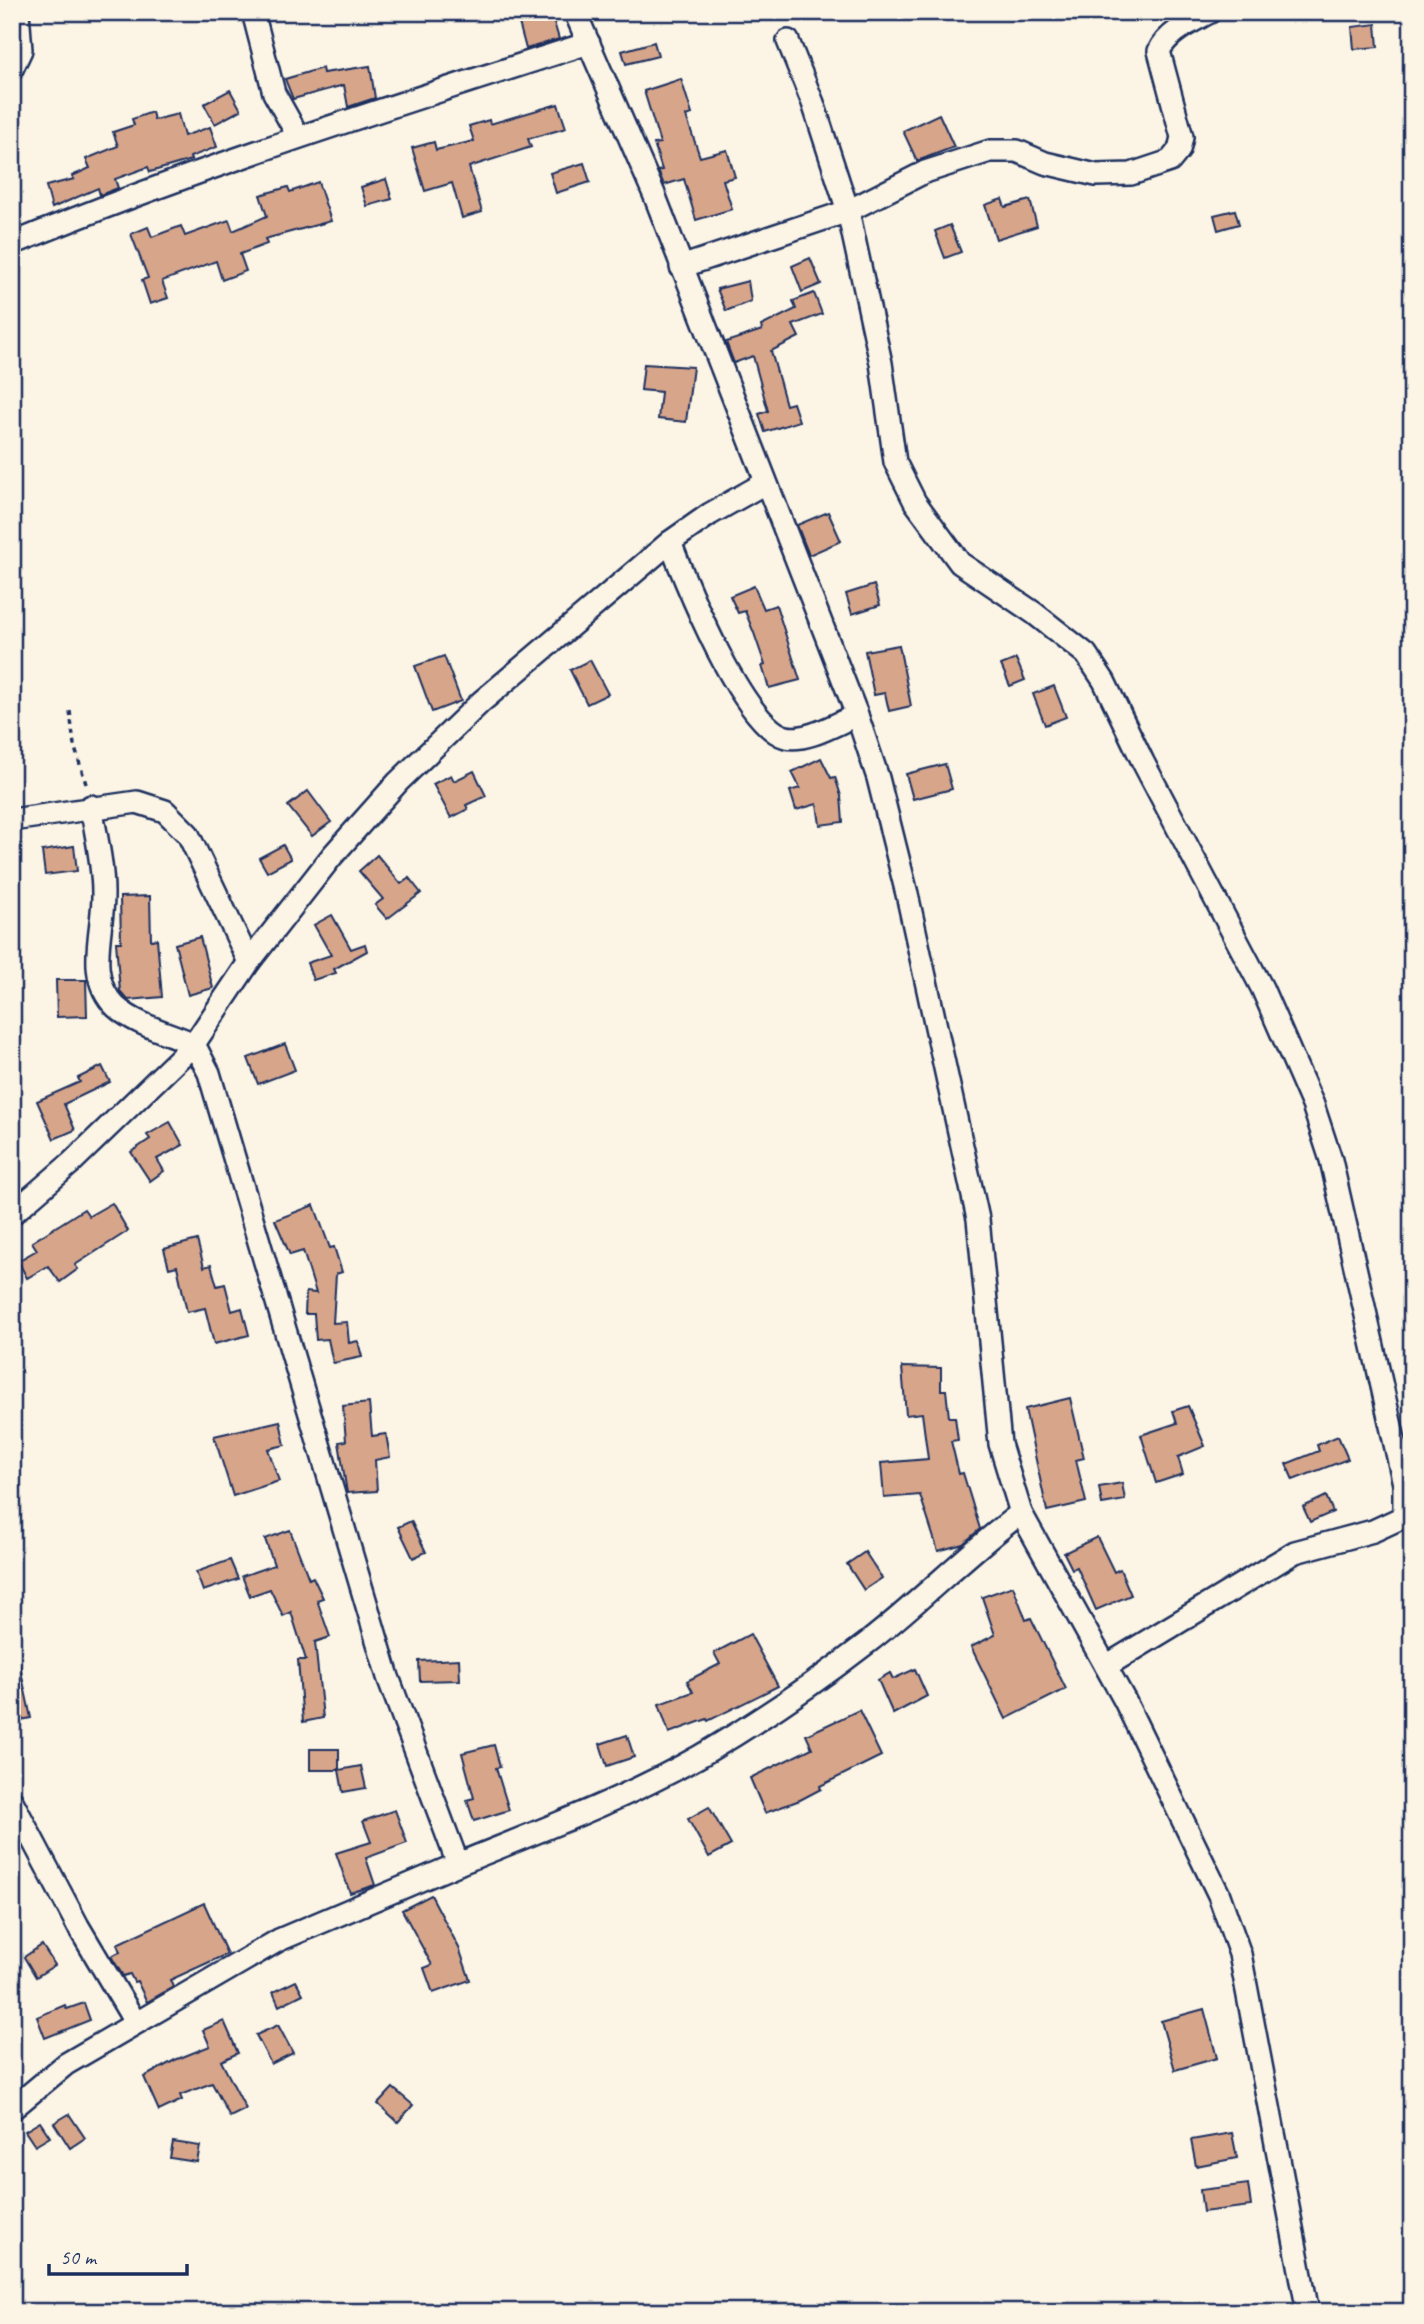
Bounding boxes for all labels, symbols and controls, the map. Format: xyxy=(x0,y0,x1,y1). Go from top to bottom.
scale bar xyxy=(49,2233,187,2277)
text: 50 m xyxy=(60,2244,98,2270)

